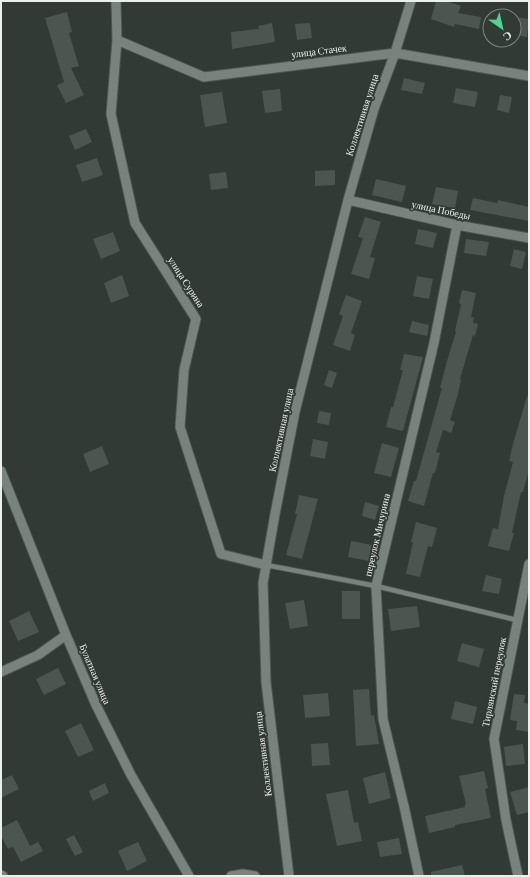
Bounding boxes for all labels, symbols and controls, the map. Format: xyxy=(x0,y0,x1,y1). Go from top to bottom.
north arrow xyxy=(482,8,522,48)
text: С xyxy=(501,29,514,44)
street label: улица Стачек xyxy=(291,42,348,60)
street label: Коллективная улица xyxy=(344,72,381,157)
street label: улица Победы xyxy=(411,198,472,222)
street label: улица Сурина xyxy=(166,255,207,310)
street label: Коллективная улица xyxy=(267,386,295,473)
street label: переулок Мичурина xyxy=(362,492,392,577)
street label: Тирлянский переулок xyxy=(480,636,508,728)
street label: Булатная улица xyxy=(77,642,113,706)
street label: Коллективная улица xyxy=(252,710,274,797)

